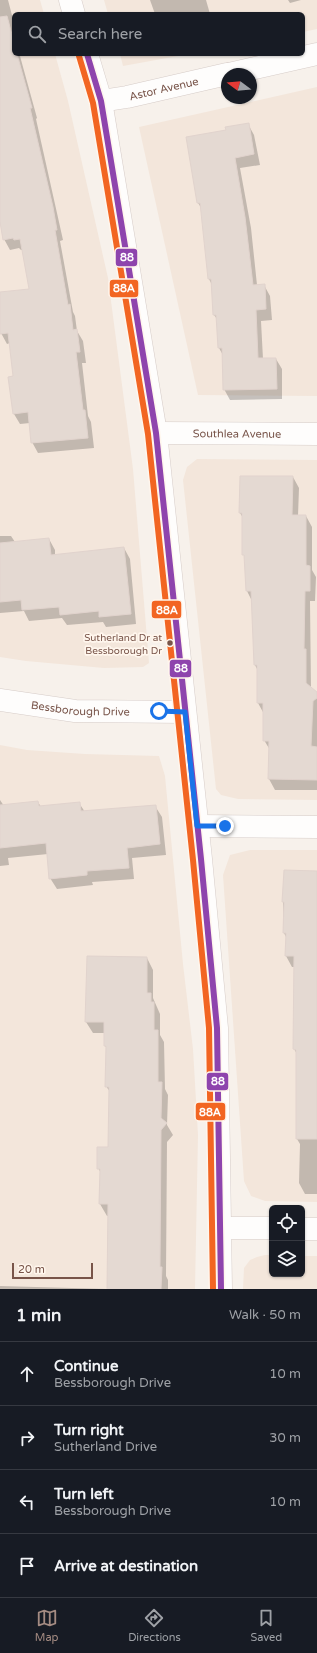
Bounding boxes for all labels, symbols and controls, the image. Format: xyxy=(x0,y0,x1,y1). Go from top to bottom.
search box xyxy=(12,12,305,56)
icon: search xyxy=(26,23,48,45)
text: Search here xyxy=(58,25,142,43)
north arrow xyxy=(221,68,257,104)
street label: Astor Avenue xyxy=(128,75,200,103)
line badge: 88 xyxy=(115,248,138,267)
text: 88 xyxy=(120,251,134,264)
line badge: 88A xyxy=(109,279,139,298)
text: 88A xyxy=(113,282,135,295)
street label: Southlea Avenue xyxy=(193,427,281,441)
line badge: 88A xyxy=(151,600,182,619)
text: 88A xyxy=(156,604,178,617)
place label: Sutherland Dr at Bessborough Dr xyxy=(84,632,162,657)
marker: Sutherland Dr at Bessborough Dr xyxy=(165,638,175,648)
line badge: 88 xyxy=(169,659,192,678)
text: 88 xyxy=(174,662,188,675)
street label: Bessborough Drive xyxy=(30,699,130,718)
route start xyxy=(150,702,168,720)
route end xyxy=(216,817,234,835)
line badge: 88 xyxy=(206,1072,229,1091)
text: 88 xyxy=(211,1075,225,1088)
line badge: 88A xyxy=(195,1102,226,1121)
text: 88A xyxy=(199,1106,221,1119)
map controls xyxy=(269,1205,305,1277)
button: locate xyxy=(269,1205,305,1241)
button: layers xyxy=(269,1241,305,1277)
scale bar xyxy=(12,1261,93,1280)
text: 20 m xyxy=(18,1263,45,1276)
text: 1 min xyxy=(16,1305,61,1326)
text: Walk · 50 m xyxy=(229,1307,301,1323)
text: Continue xyxy=(54,1357,118,1375)
icon: ahead xyxy=(16,1363,38,1385)
text: 10 m xyxy=(269,1366,301,1382)
text: Bessborough Drive xyxy=(54,1375,171,1391)
text: Turn right xyxy=(54,1421,124,1439)
icon: right xyxy=(16,1427,38,1449)
text: 30 m xyxy=(269,1430,301,1446)
text: Sutherland Drive xyxy=(54,1439,157,1455)
text: Turn left xyxy=(54,1485,114,1503)
icon: left xyxy=(16,1491,38,1513)
text: 10 m xyxy=(269,1494,301,1510)
text: Bessborough Drive xyxy=(54,1503,171,1519)
icon: arrive xyxy=(16,1555,38,1577)
text: Arrive at destination xyxy=(54,1557,198,1575)
tab: Map xyxy=(35,1607,59,1644)
tab: Directions xyxy=(128,1607,181,1644)
tab: Saved xyxy=(250,1607,282,1644)

